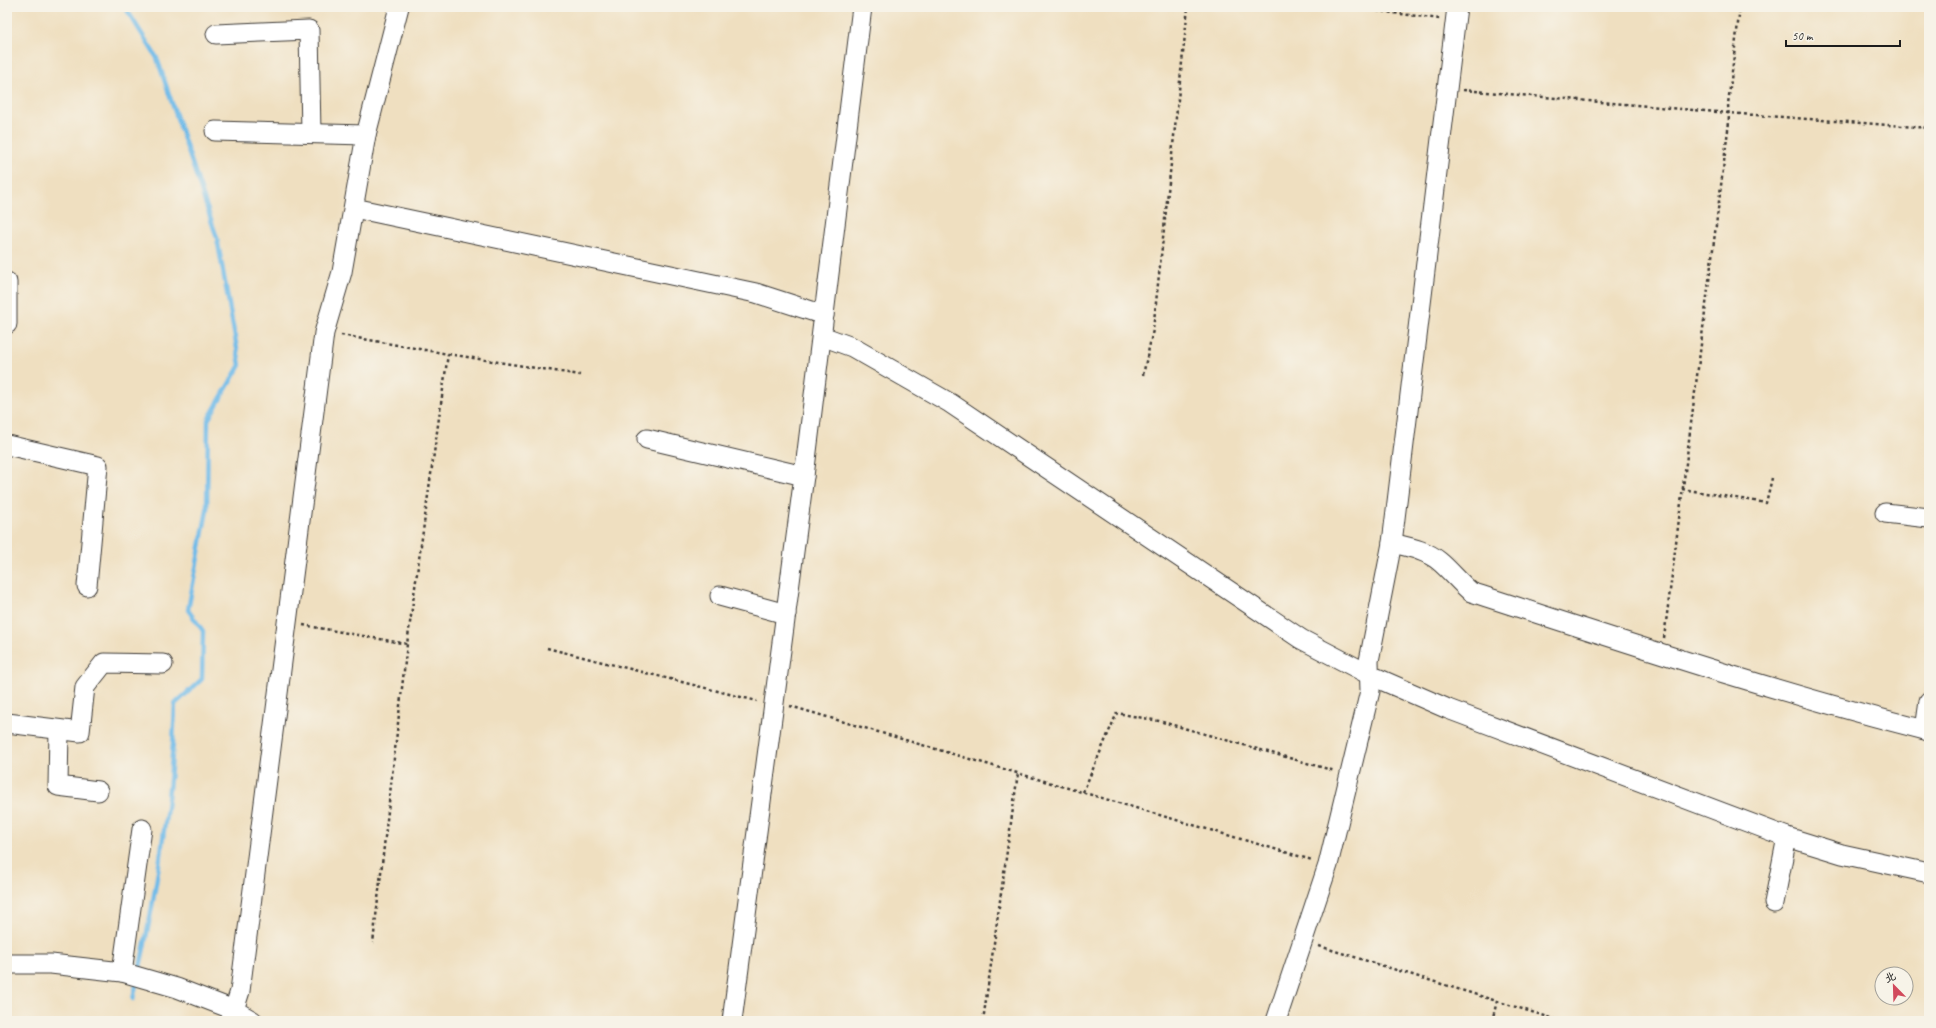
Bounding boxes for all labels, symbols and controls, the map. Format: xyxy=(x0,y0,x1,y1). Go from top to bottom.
scale bar xyxy=(1786,22,1900,48)
text: 50 m xyxy=(1792,28,1814,44)
north arrow xyxy=(1874,966,1914,1006)
text: 北 xyxy=(1882,968,1898,985)

